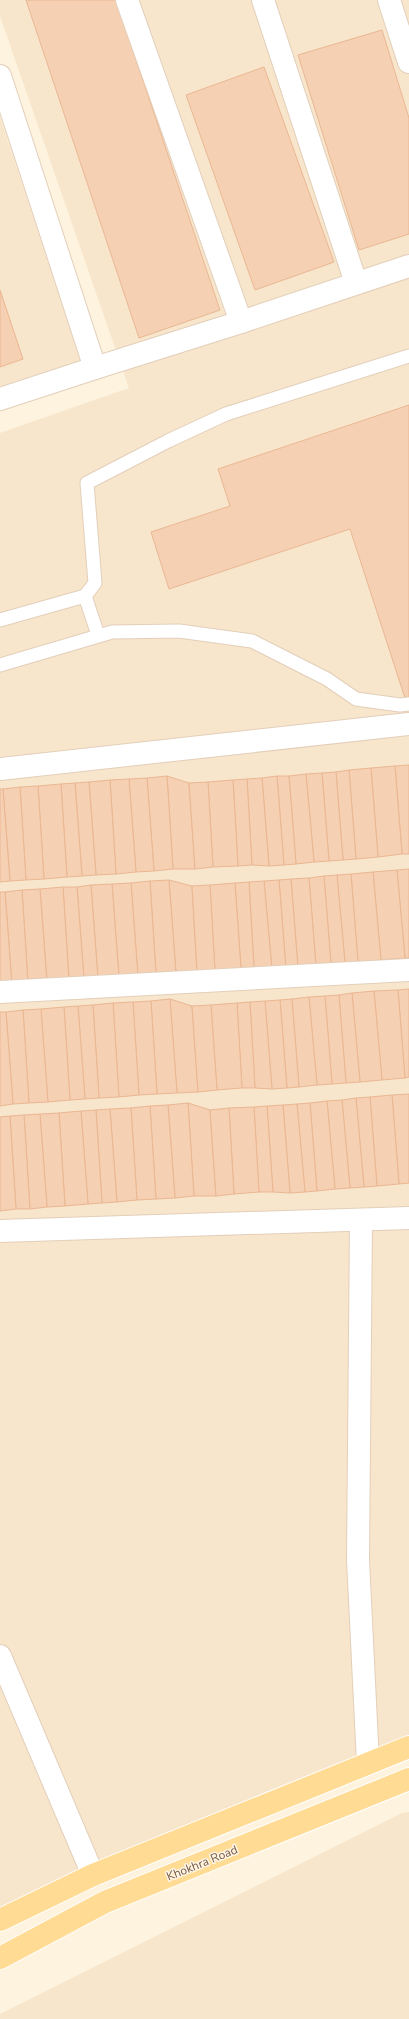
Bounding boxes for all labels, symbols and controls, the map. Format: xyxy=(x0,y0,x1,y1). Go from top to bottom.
street label: Khokhra Road xyxy=(164,1841,240,1885)

